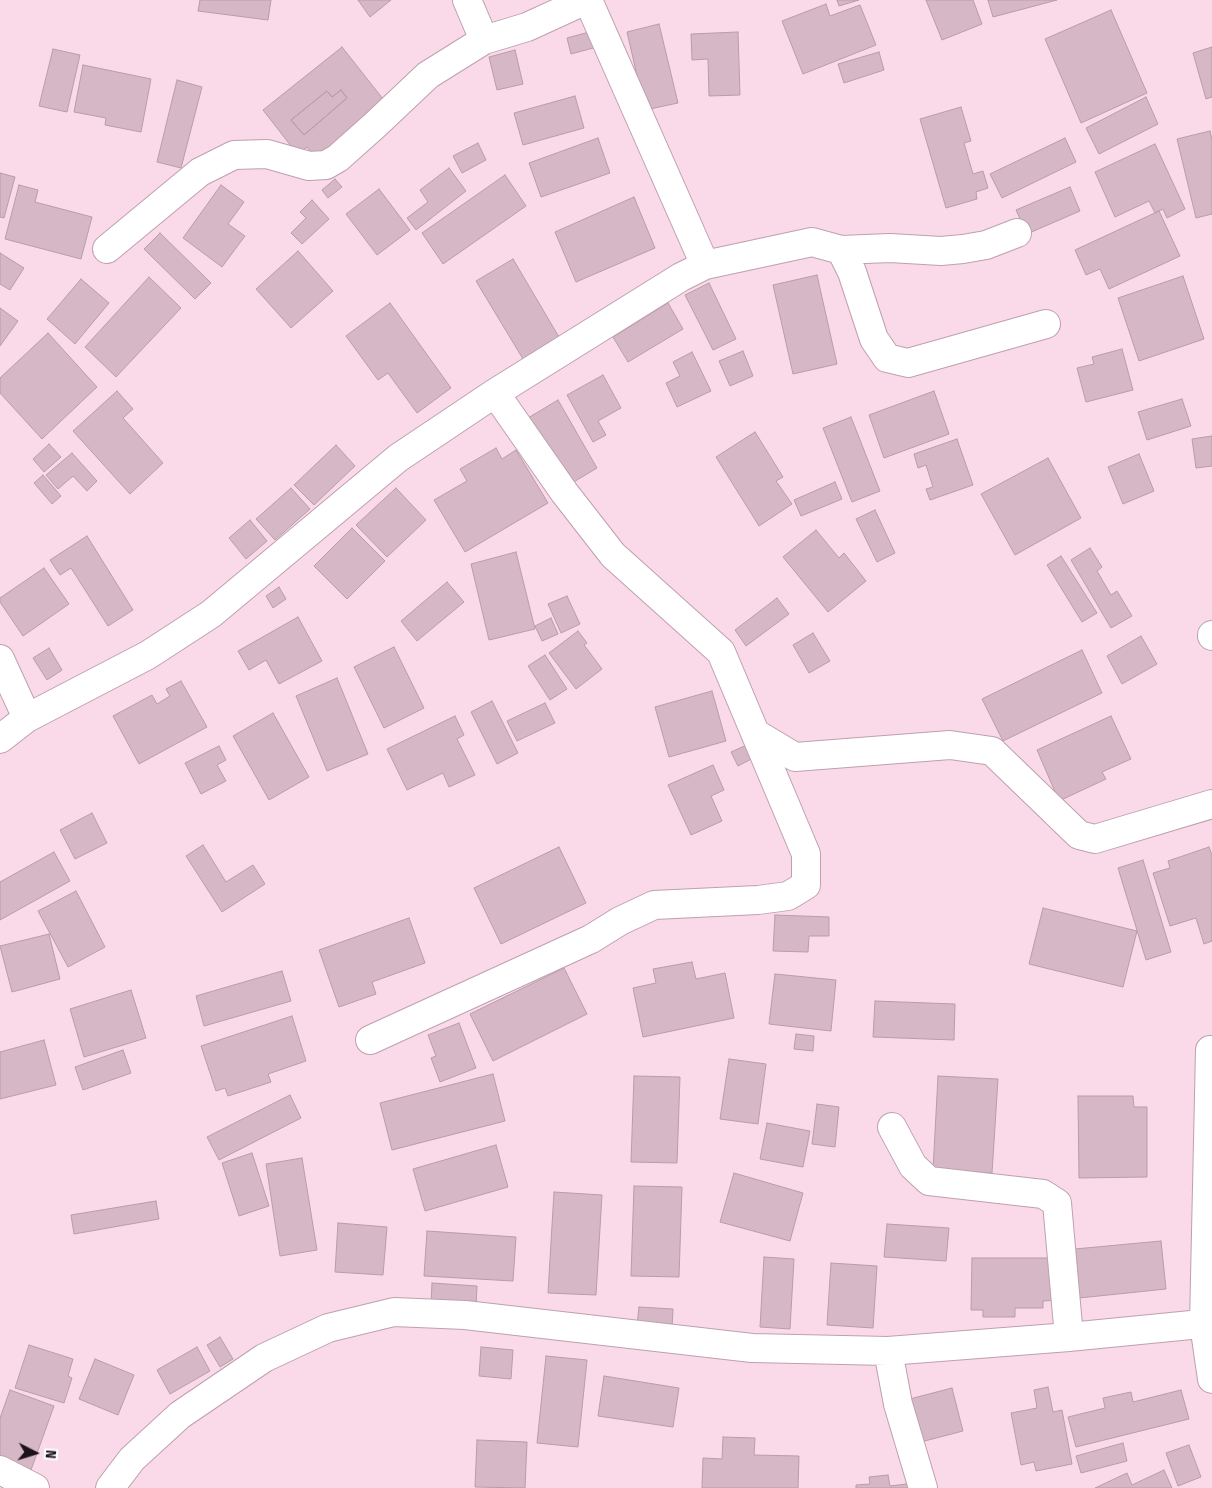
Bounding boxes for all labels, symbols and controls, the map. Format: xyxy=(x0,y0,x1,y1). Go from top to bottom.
north arrow xyxy=(10,1428,60,1478)
text: N xyxy=(42,1449,59,1459)

